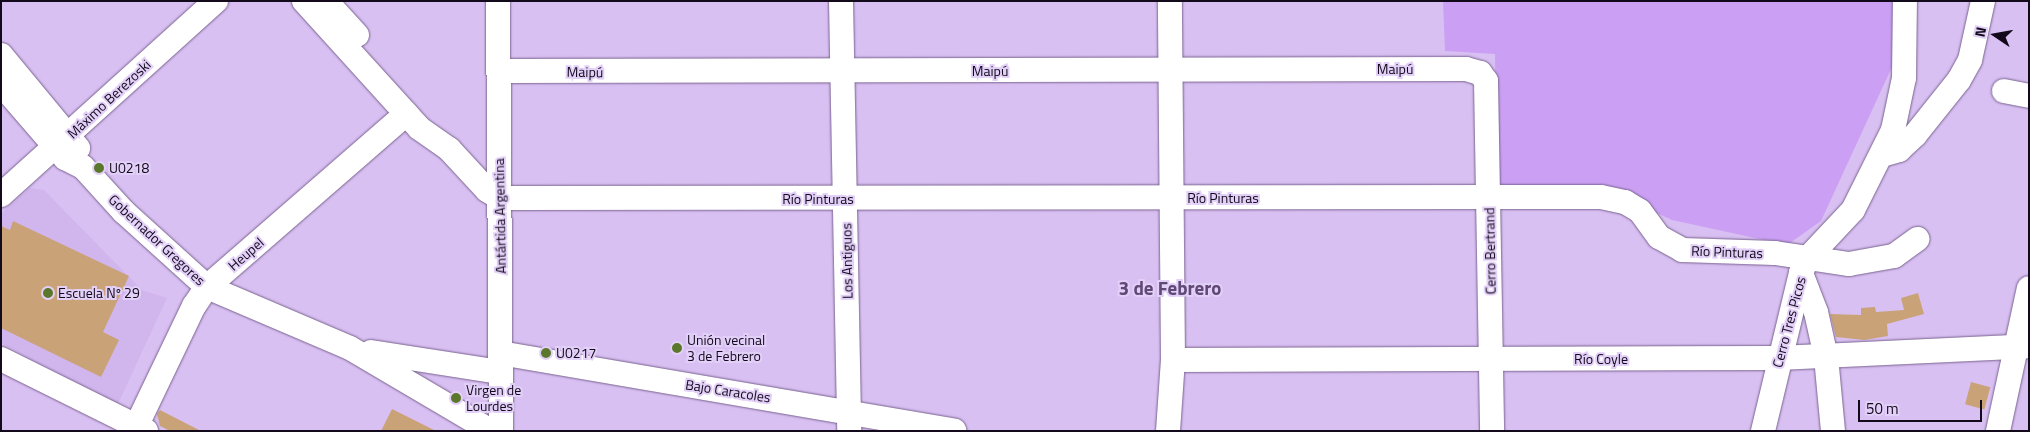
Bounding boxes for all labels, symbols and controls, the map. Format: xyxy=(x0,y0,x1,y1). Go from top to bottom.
north arrow xyxy=(1970,10,2020,60)
text: N xyxy=(1969,25,1991,39)
street label: Máximo Berezoski xyxy=(64,56,154,142)
street label: Maipú xyxy=(1377,61,1413,77)
street label: Maipú xyxy=(567,63,603,81)
street label: Maipú xyxy=(972,63,1008,79)
street label: Antártida Argentina xyxy=(491,158,509,274)
place label: U0218 xyxy=(109,160,149,176)
marker: U0218 xyxy=(93,162,105,174)
street label: Río Pinturas xyxy=(1187,190,1259,206)
street label: Gobernador Gregores xyxy=(105,191,209,289)
street label: Río Pinturas xyxy=(782,191,854,207)
street label: Cerro Bertrand xyxy=(1481,207,1499,295)
street label: Los Antiguos xyxy=(838,223,856,299)
street label: Heupel xyxy=(225,234,267,274)
street label: Río Pinturas xyxy=(1691,242,1763,262)
street label: Cerro Tres Picos xyxy=(1769,275,1809,369)
district label: 3 de Febrero xyxy=(1119,277,1221,299)
place label: Escuela Nº 29 xyxy=(58,285,140,301)
marker: Escuela Nº 29 xyxy=(42,287,54,299)
place label: Unión vecinal 3 de Febrero xyxy=(687,332,765,364)
marker: Unión vecinal 3 de Febrero xyxy=(671,342,683,354)
place label: U0217 xyxy=(556,345,596,361)
marker: U0217 xyxy=(540,347,552,359)
street label: Río Coyle xyxy=(1574,351,1628,367)
street label: Bajo Caracoles xyxy=(684,376,772,406)
place label: Virgen de Lourdes xyxy=(466,382,521,414)
scale bar xyxy=(1860,390,1984,422)
marker: Virgen de Lourdes xyxy=(450,392,462,404)
text: 50 m xyxy=(1866,397,1899,420)

